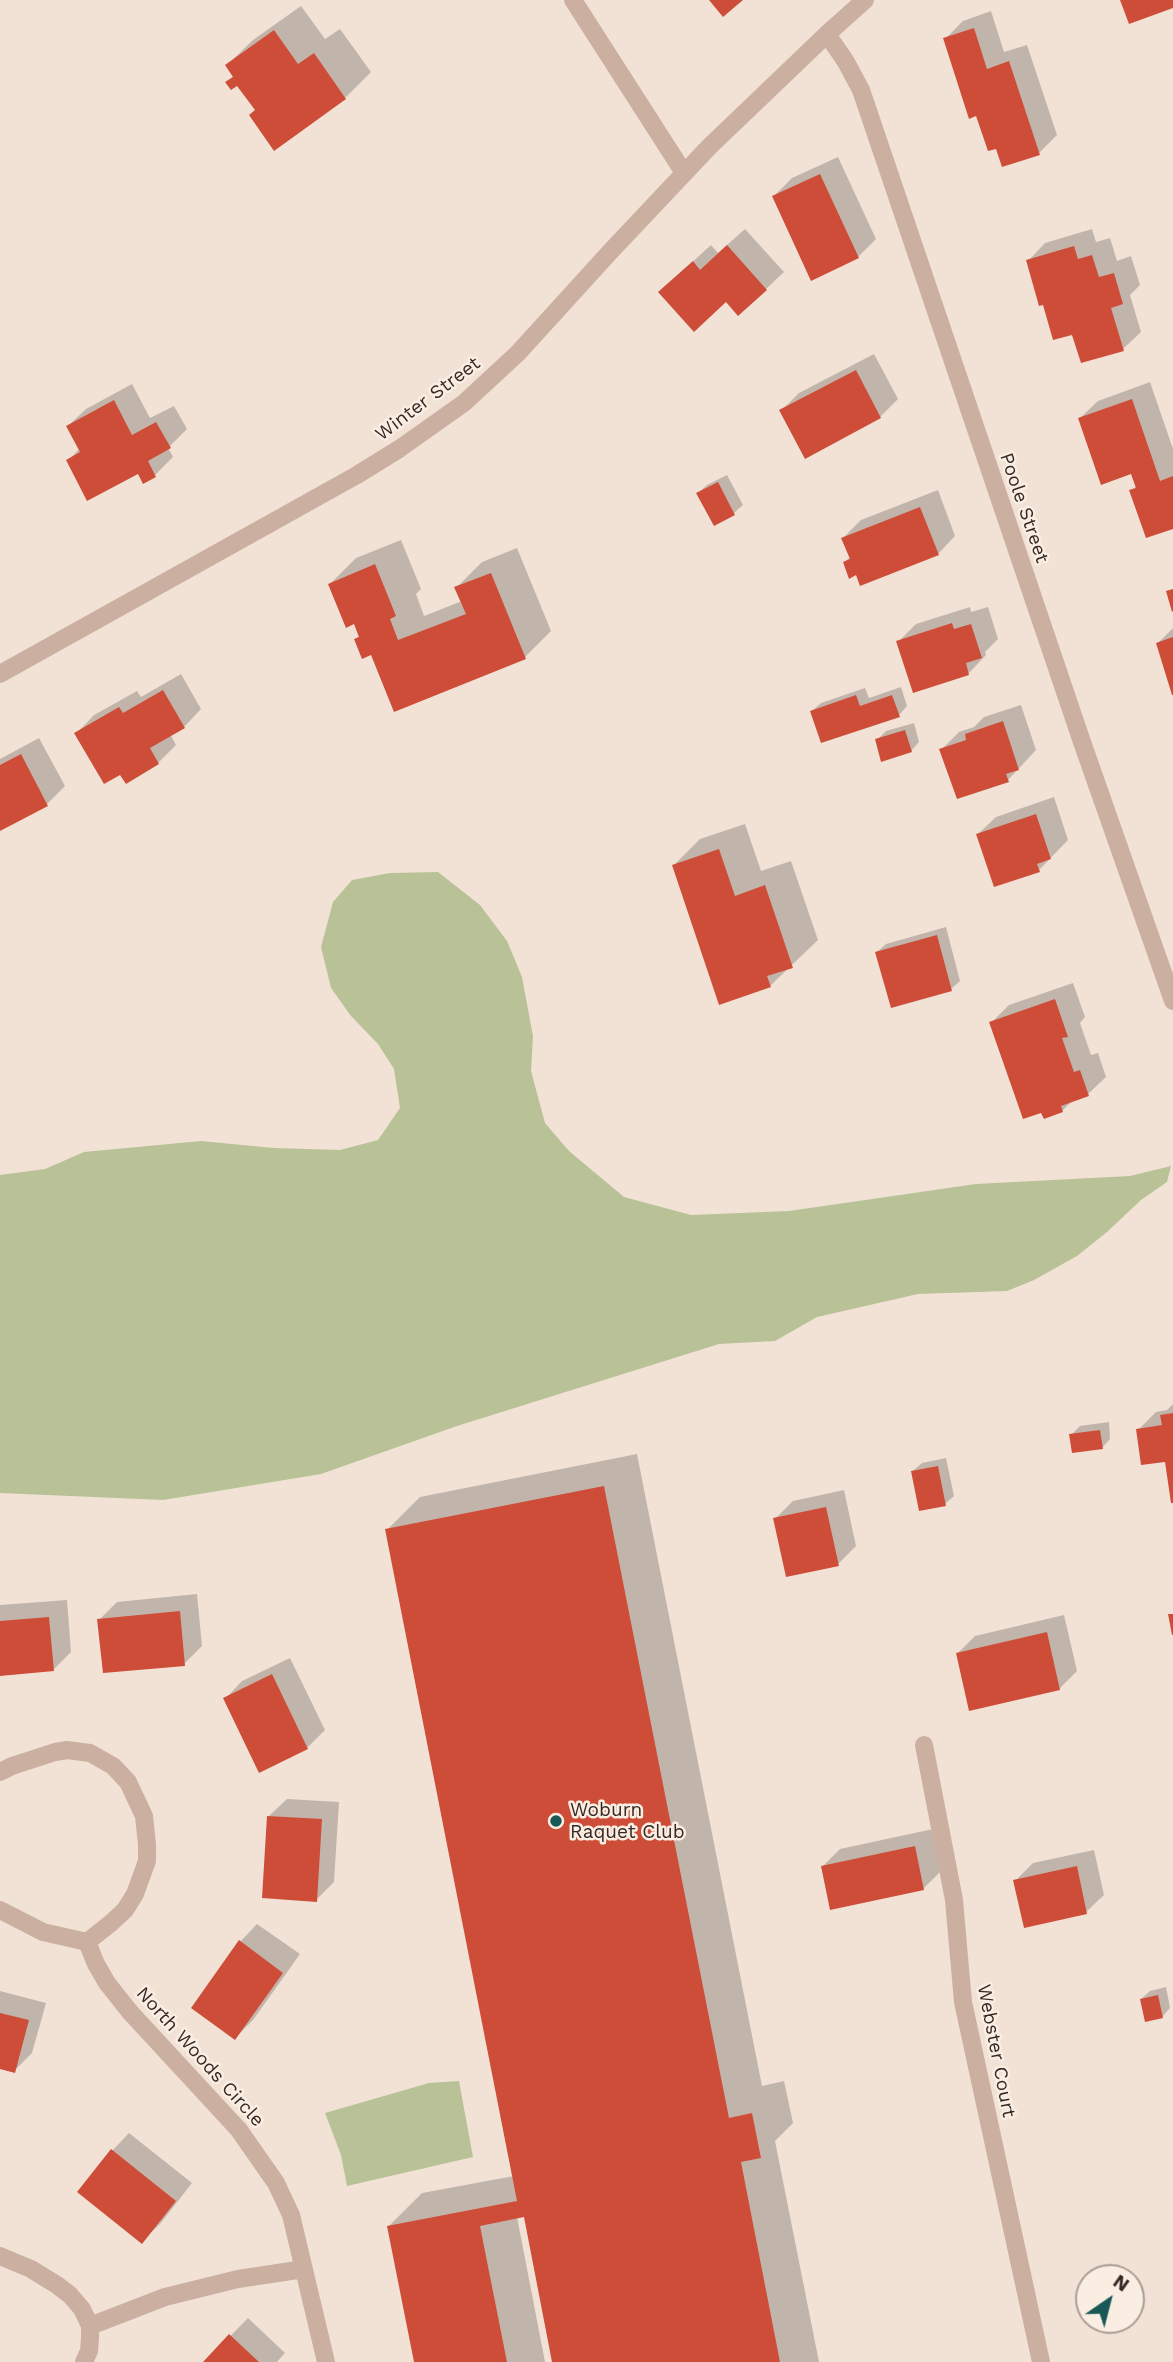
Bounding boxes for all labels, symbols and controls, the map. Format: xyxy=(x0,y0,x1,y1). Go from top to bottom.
street label: Winter Street xyxy=(371,352,485,446)
street label: Poole Street xyxy=(995,450,1053,566)
place label: Woburn Raquet Club xyxy=(570,1799,685,1843)
marker: Woburn Raquet Club xyxy=(548,1813,564,1829)
street label: North Woods Circle xyxy=(131,1982,269,2132)
street label: Webster Court xyxy=(972,1983,1020,2119)
north arrow xyxy=(1075,2264,1145,2334)
text: N xyxy=(1109,2270,1134,2296)

